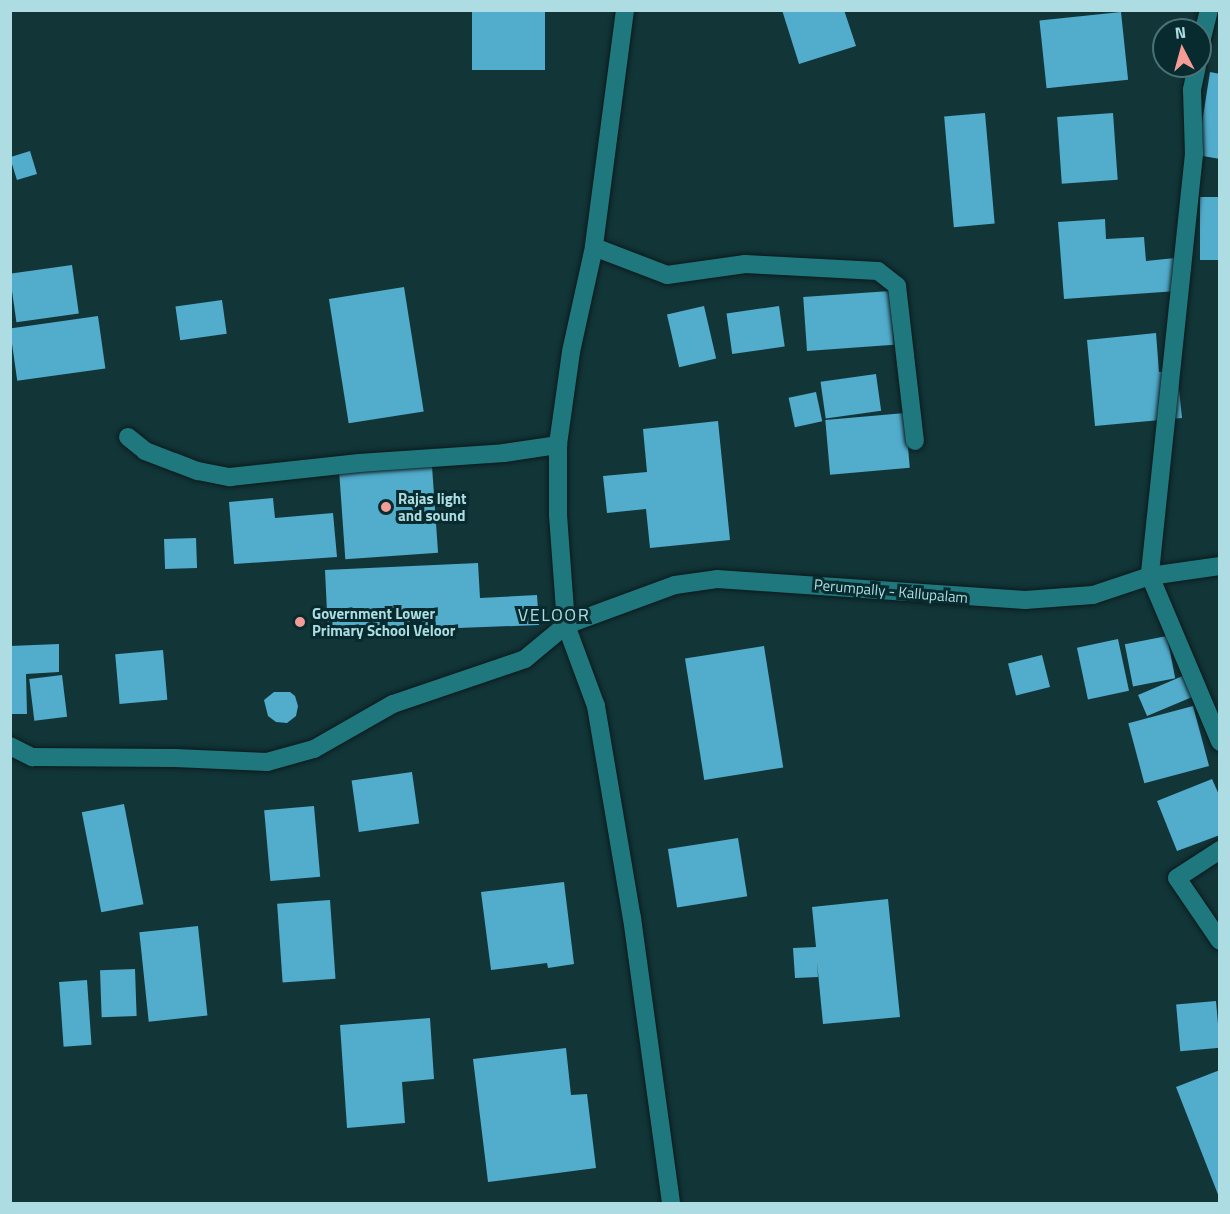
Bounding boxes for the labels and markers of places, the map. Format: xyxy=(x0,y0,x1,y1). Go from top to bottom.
place label: Rajas light and sound xyxy=(398,489,467,524)
marker: Rajas light and sound xyxy=(379,500,393,514)
place label: Government Lower Primary School Veloor xyxy=(312,604,455,639)
marker: Government Lower Primary School Veloor xyxy=(293,615,307,629)

